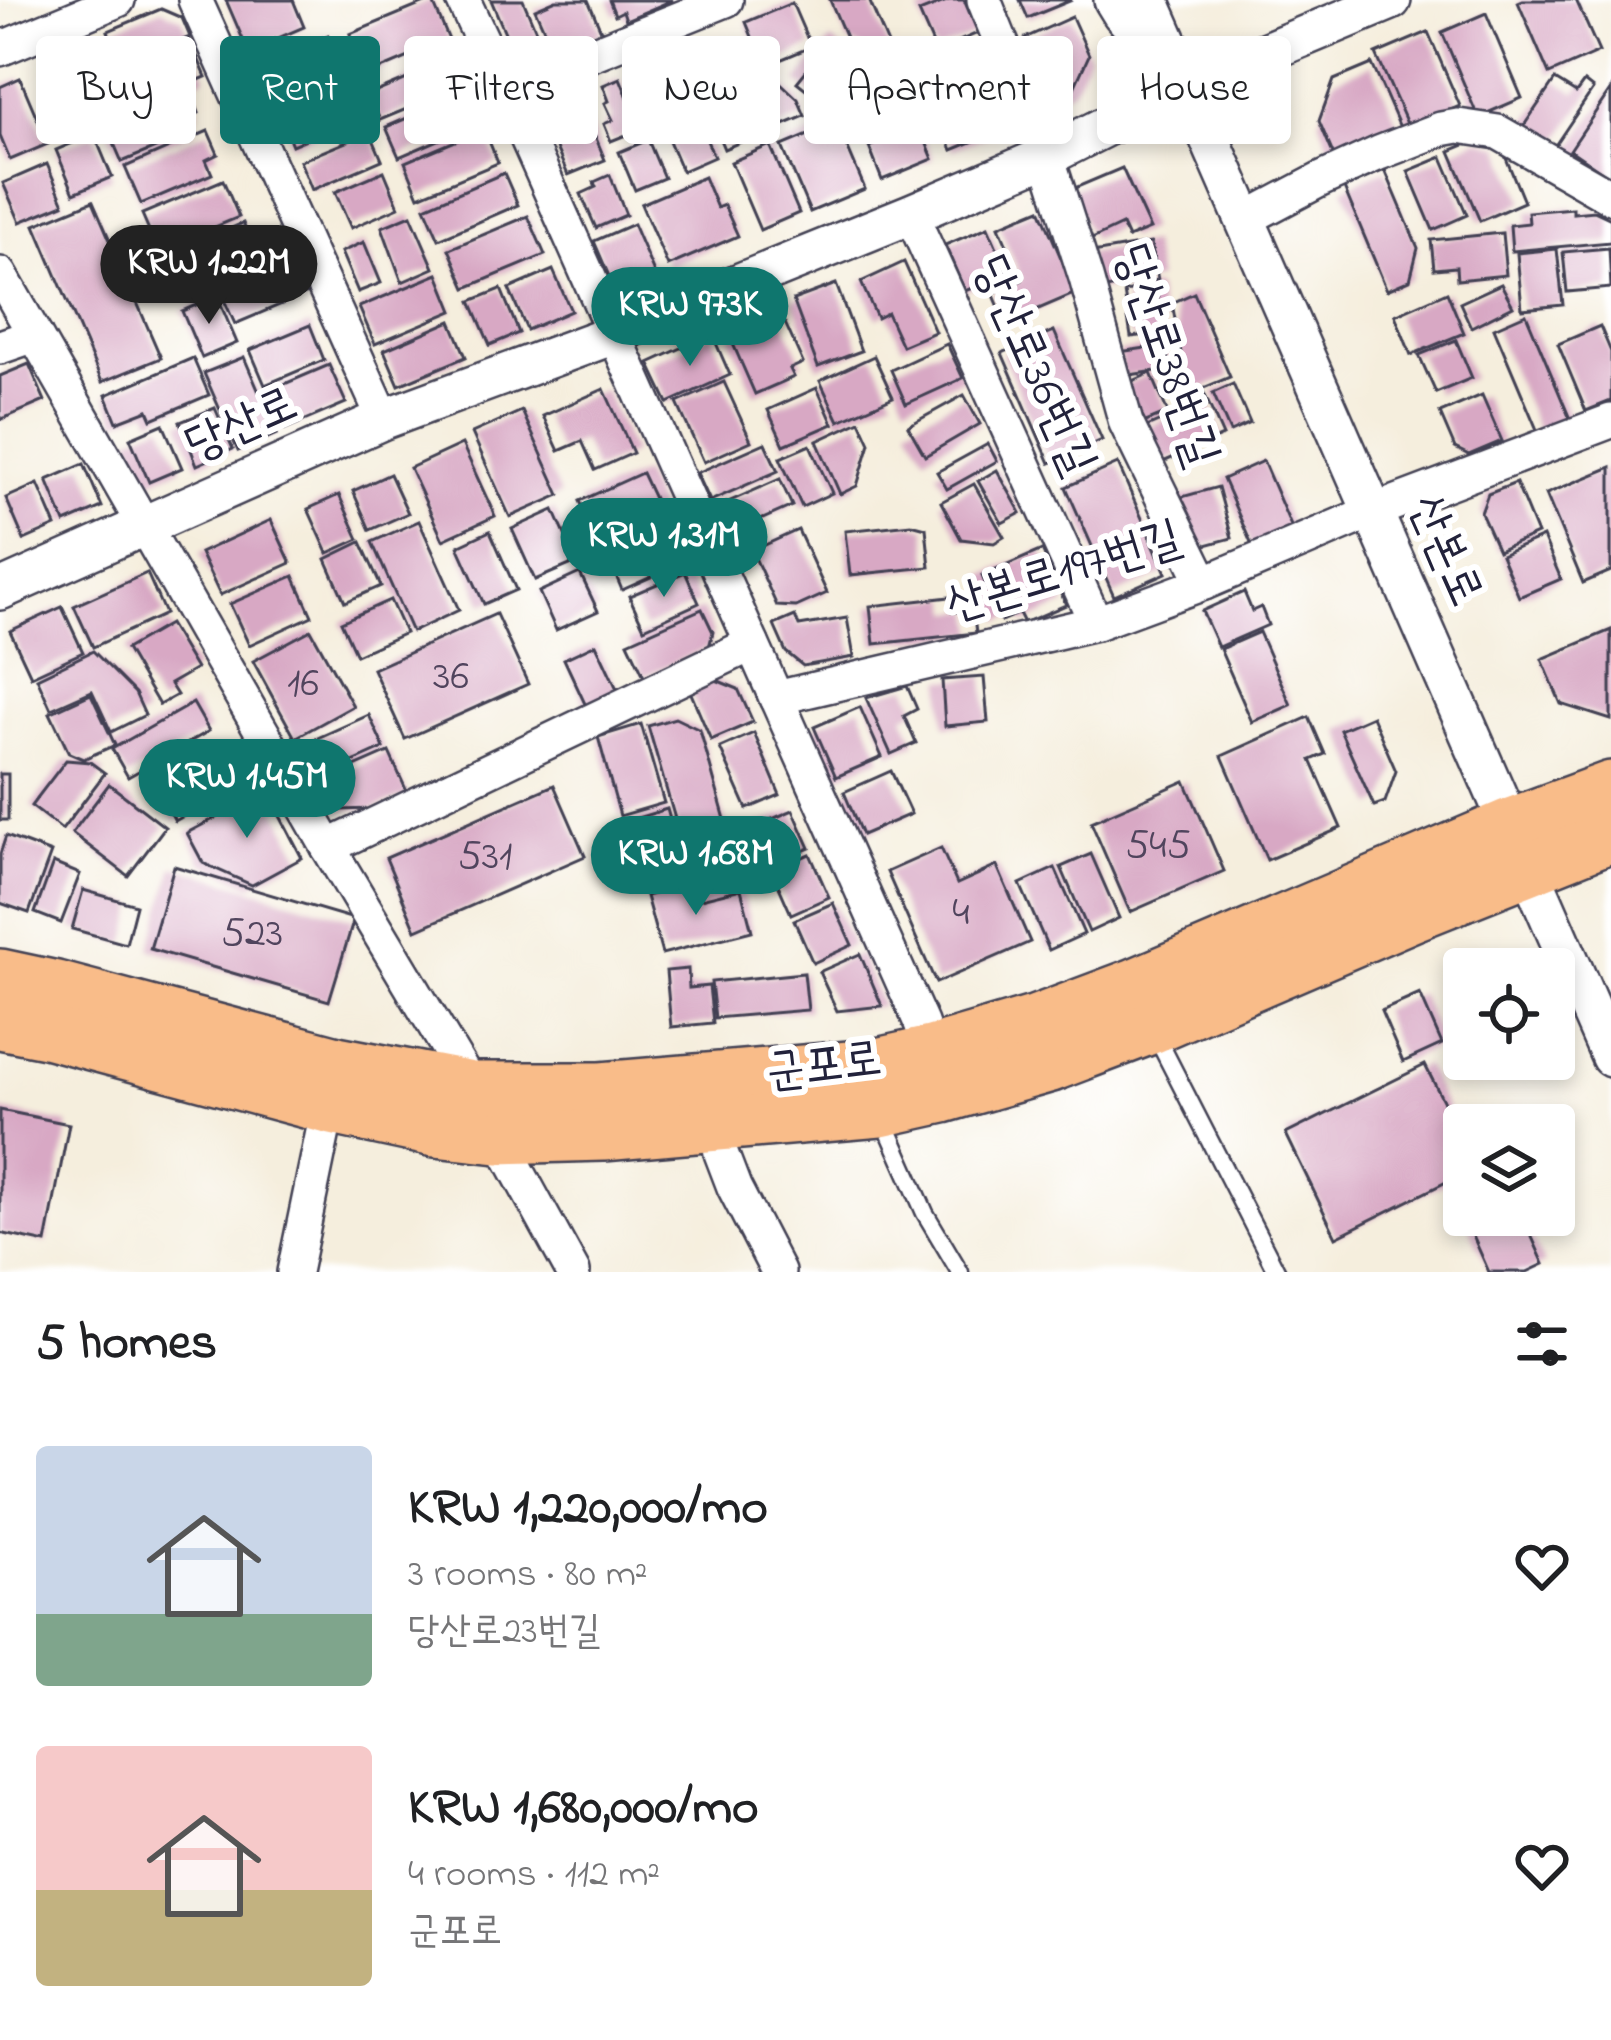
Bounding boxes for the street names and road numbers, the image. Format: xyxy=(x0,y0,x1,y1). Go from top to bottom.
street label: 당산로38번길 xyxy=(1094,235,1236,477)
street label: 당산로36번길 xyxy=(953,245,1113,487)
street label: 당산로 xyxy=(175,370,309,482)
street label: 산본로 xyxy=(1388,484,1500,618)
street label: 산본로197번길 xyxy=(938,504,1190,642)
street label: 군포로 xyxy=(762,1025,886,1109)

